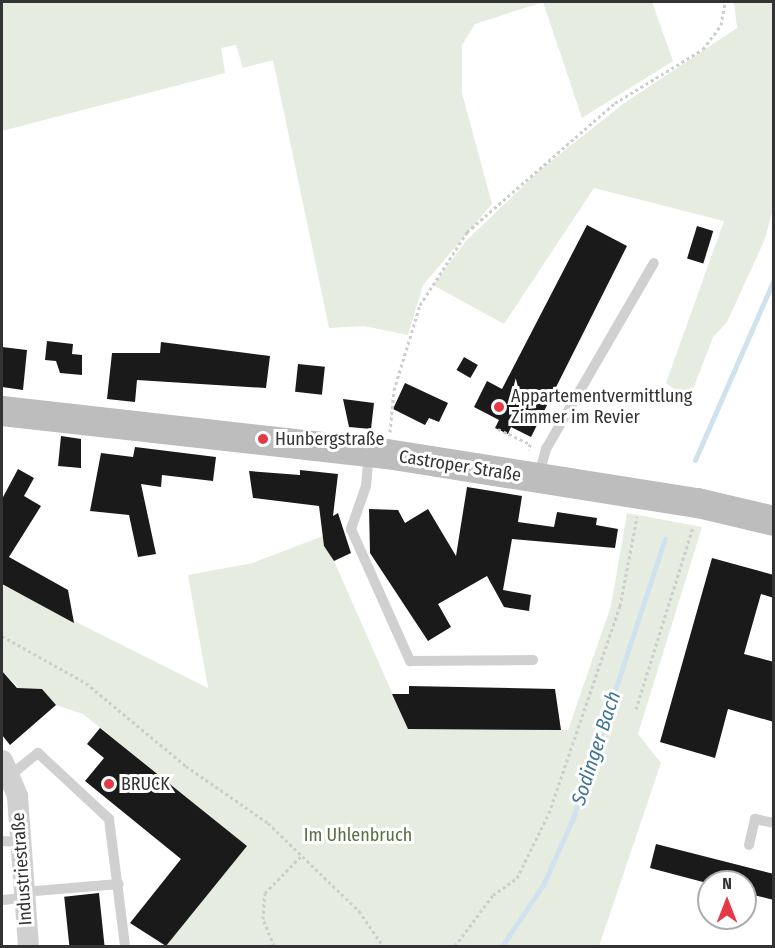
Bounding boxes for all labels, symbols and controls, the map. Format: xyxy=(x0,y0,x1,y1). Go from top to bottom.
place label: Appartementvermittlung Zimmer im Revier xyxy=(511,386,692,428)
marker: Appartementvermittlung Zimmer im Revier xyxy=(492,400,506,414)
place label: Hunbergstraße xyxy=(275,428,384,450)
marker: Hunbergstraße xyxy=(256,432,270,446)
street label: Castroper Straße xyxy=(397,446,523,486)
water label: Sodinger Bach xyxy=(566,688,626,808)
place label: BRUCK xyxy=(121,773,170,795)
marker: BRUCK xyxy=(102,777,116,791)
street label: Industriestraße xyxy=(7,812,37,926)
park label: Im Uhlenbruch xyxy=(304,824,412,846)
north arrow xyxy=(697,870,757,930)
text: N xyxy=(722,874,732,893)

